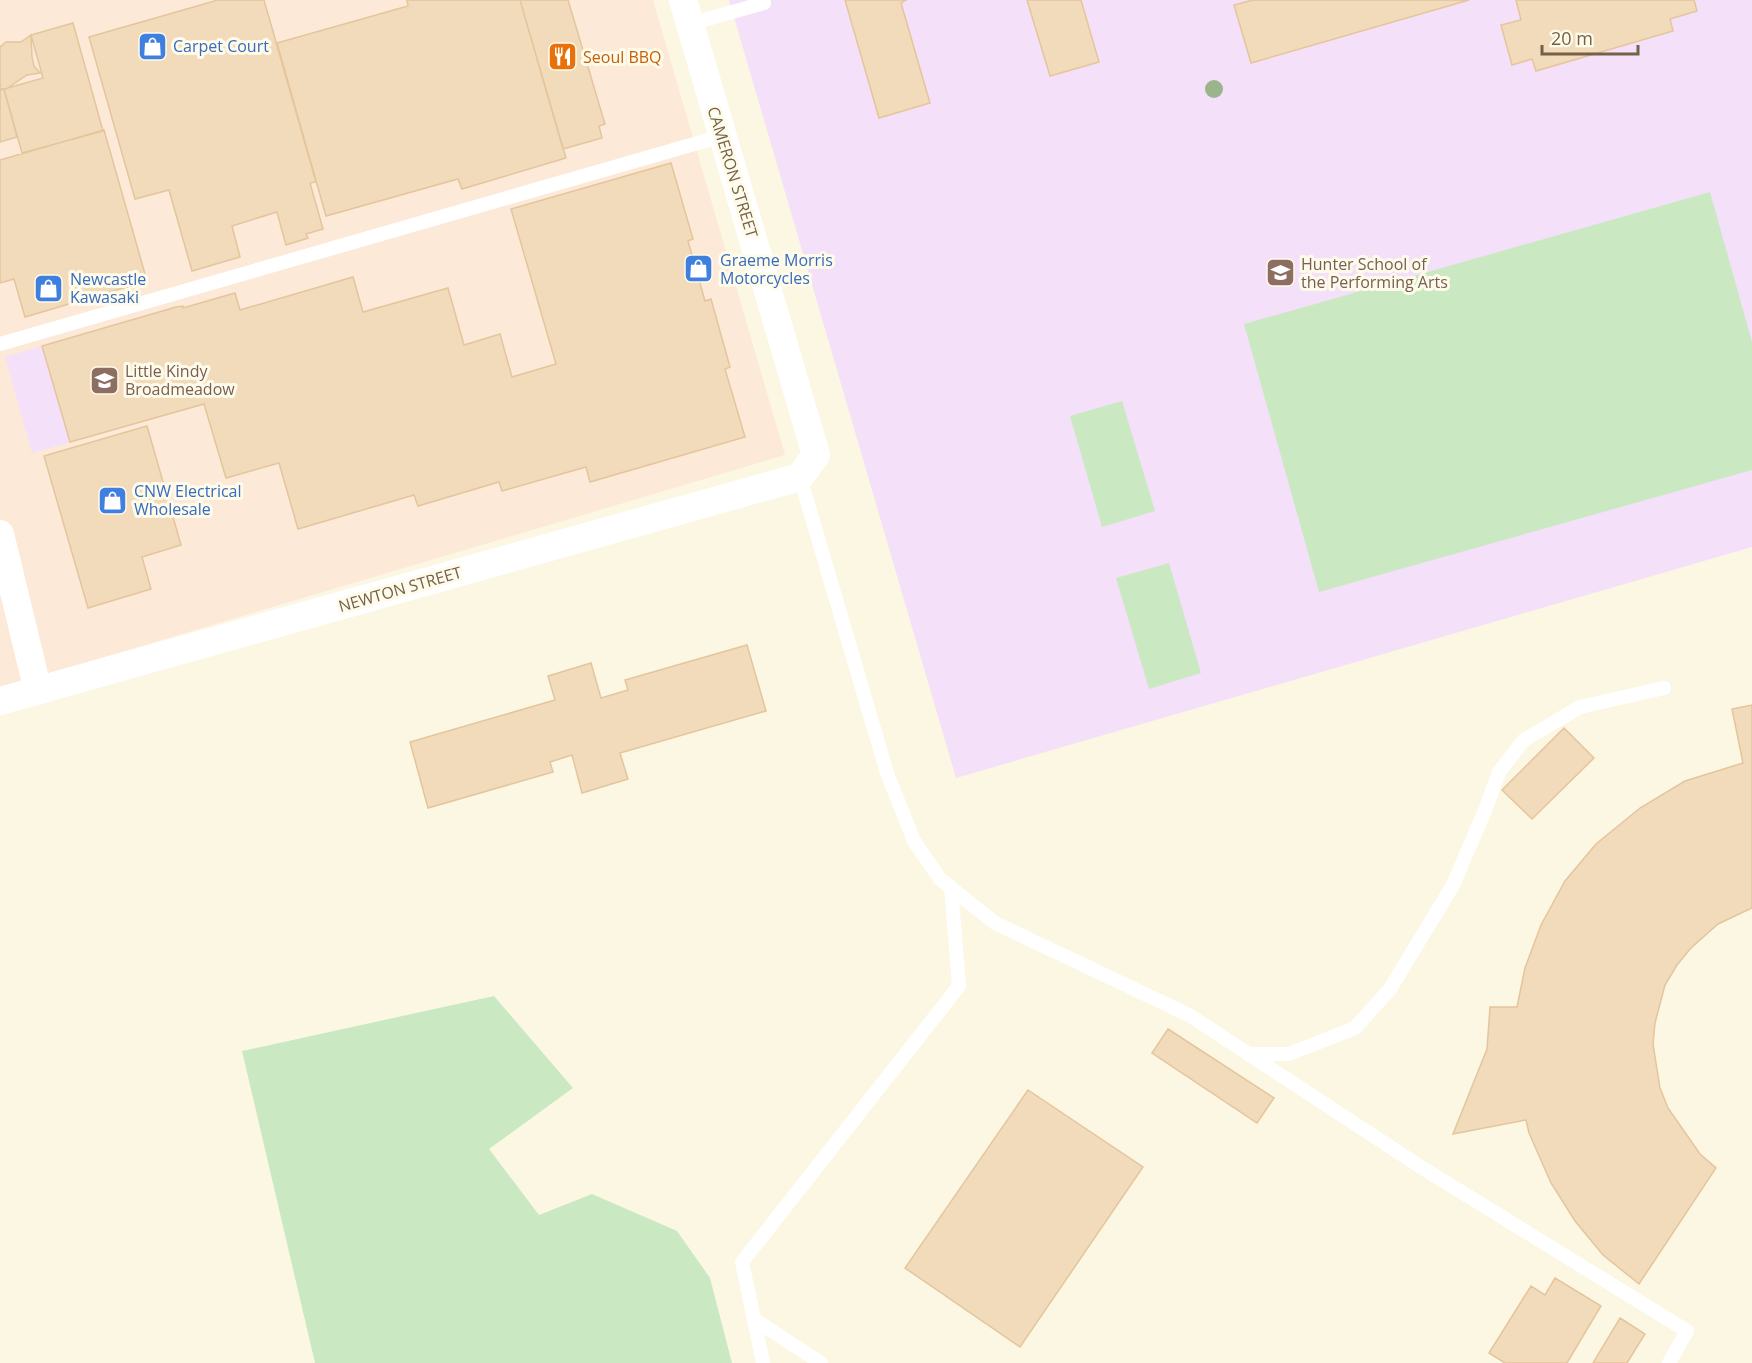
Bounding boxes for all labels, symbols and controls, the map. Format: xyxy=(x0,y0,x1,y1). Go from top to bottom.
scale bar xyxy=(1542,18,1638,56)
text: 20 m xyxy=(1551,26,1593,50)
shop icon: Carpet Court xyxy=(136,30,168,62)
place label: Carpet Court xyxy=(173,35,269,57)
restaurant icon: Seoul BBQ xyxy=(546,41,578,73)
place label: Seoul BBQ xyxy=(583,46,662,68)
street label: CAMERON STREET xyxy=(703,104,763,240)
place label: Graeme Morris Motorcycles xyxy=(720,249,833,289)
shop icon: Graeme Morris Motorcycles xyxy=(683,253,715,285)
place label: Hunter School of the Performing Arts xyxy=(1301,253,1448,293)
school or university icon: Hunter School of the Performing Arts xyxy=(1264,257,1296,289)
place label: Newcastle Kawasaki xyxy=(70,268,146,308)
shop icon: Newcastle Kawasaki xyxy=(33,272,65,304)
place label: Little Kindy Broadmeadow xyxy=(125,360,235,400)
school or university icon: Little Kindy Broadmeadow xyxy=(88,364,120,396)
place label: CNW Electrical Wholesale xyxy=(134,480,242,520)
shop icon: CNW Electrical Wholesale xyxy=(97,484,129,516)
street label: NEWTON STREET xyxy=(336,561,464,617)

